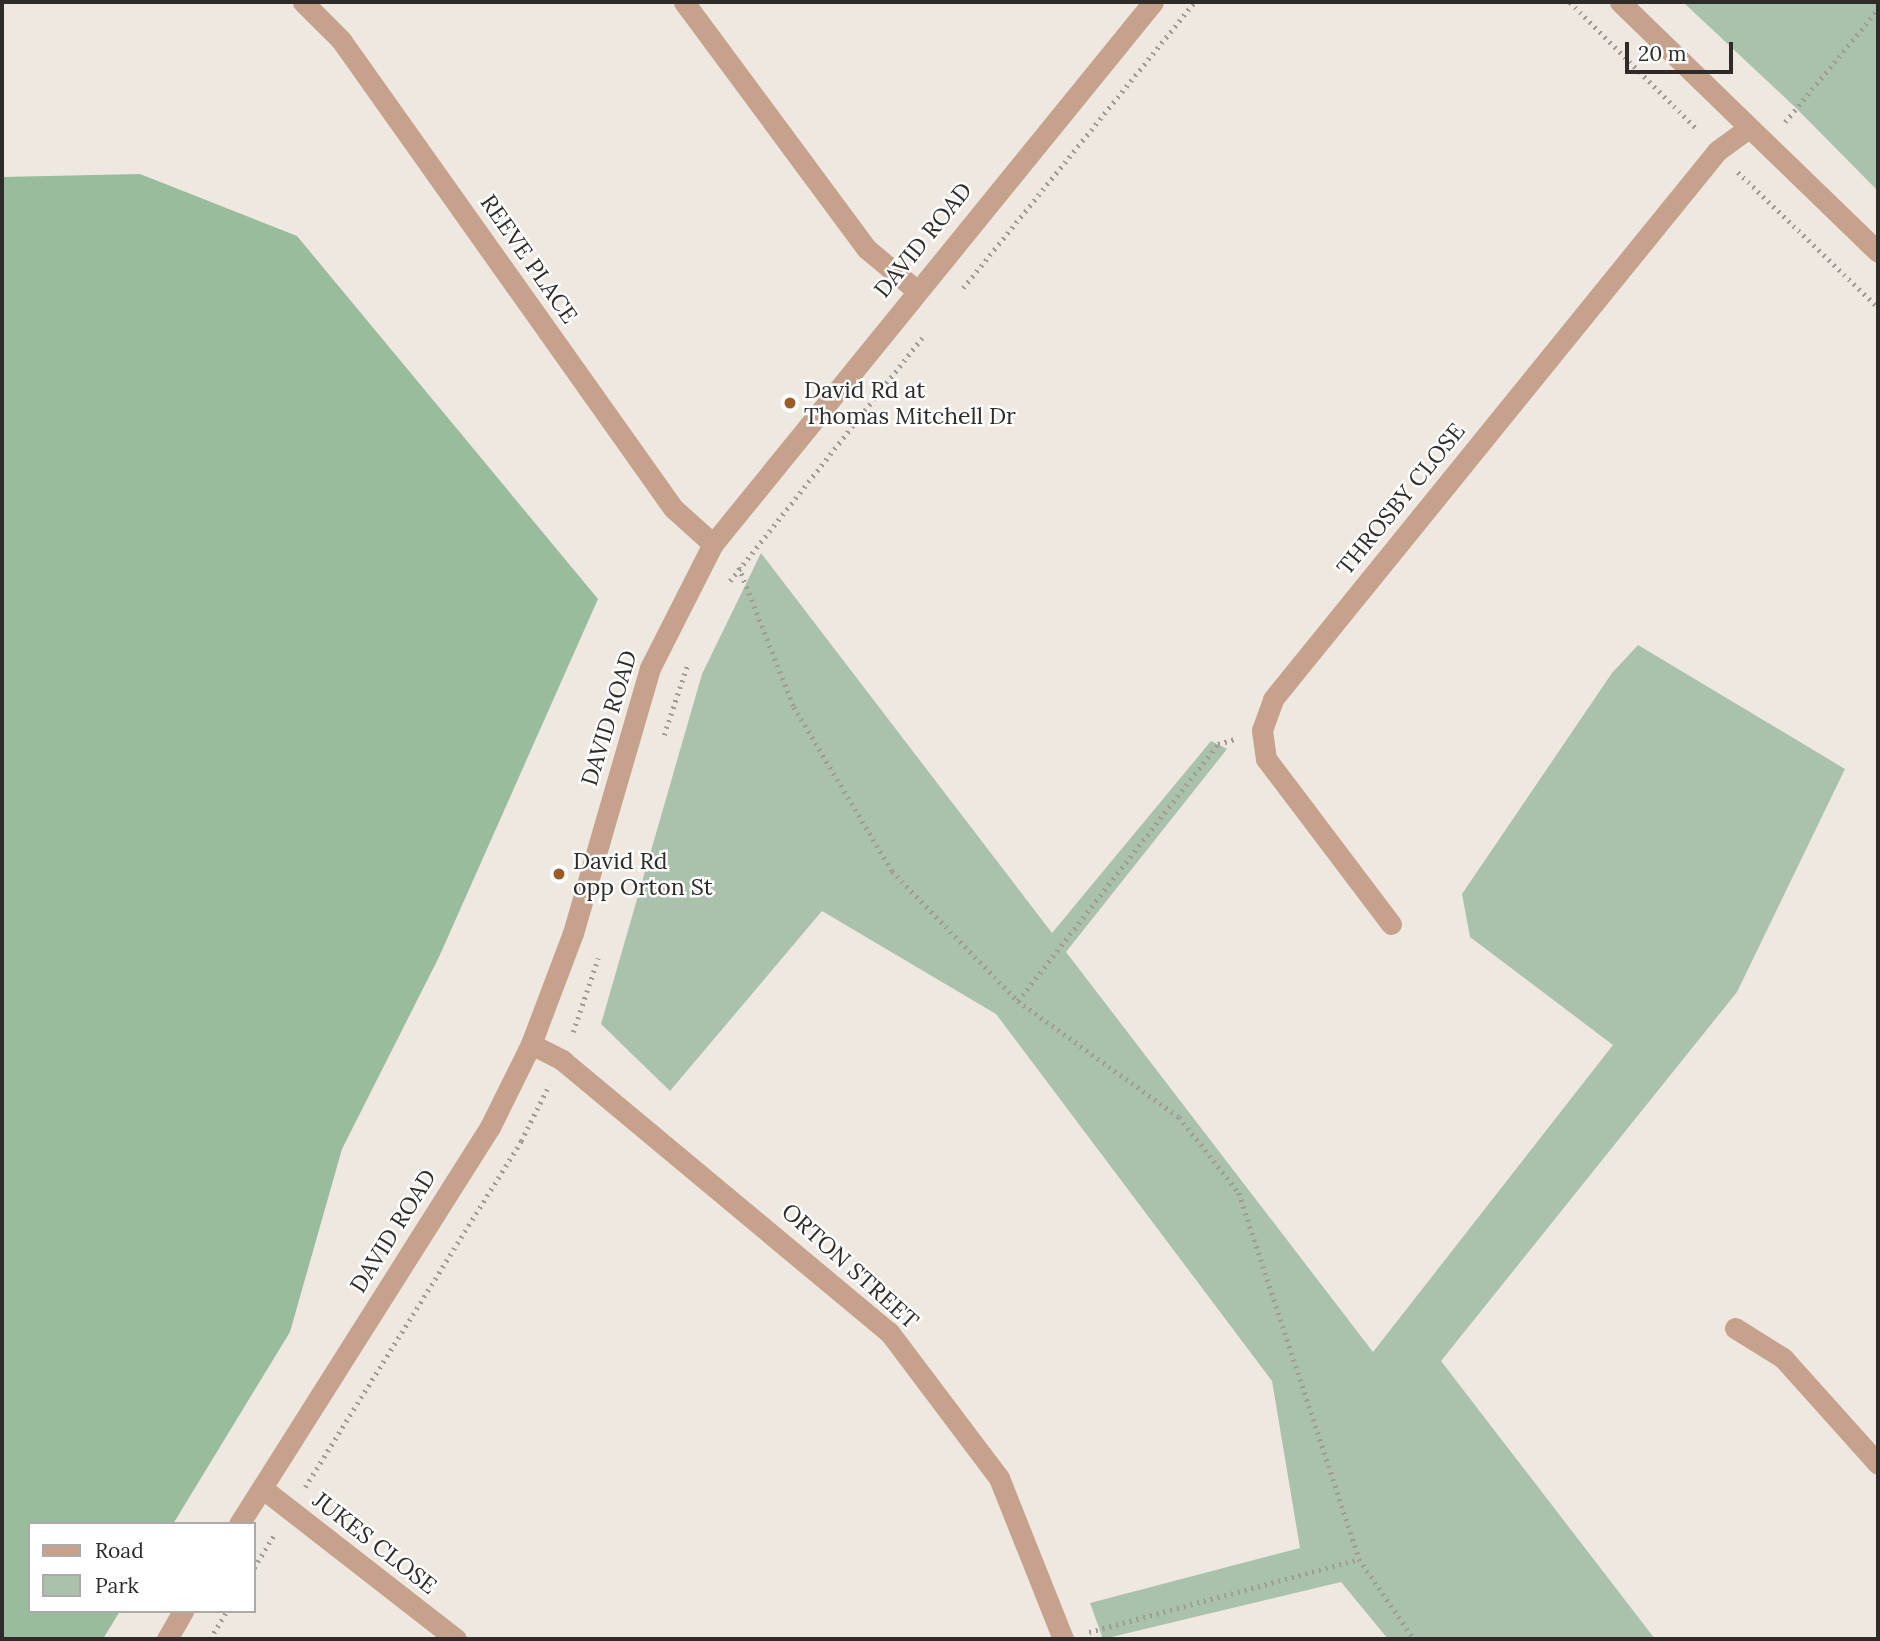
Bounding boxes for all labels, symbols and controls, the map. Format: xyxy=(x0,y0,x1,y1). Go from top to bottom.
scale bar xyxy=(1628,28,1736,72)
text: 20 m xyxy=(1638,40,1687,67)
street label: DAVID ROAD xyxy=(868,177,978,303)
street label: REEVE PLACE xyxy=(475,189,583,329)
place label: David Rd at Thomas Mitchell Dr xyxy=(804,376,1016,430)
marker: David Rd at Thomas Mitchell Dr xyxy=(782,395,798,411)
street label: THROSBY CLOSE xyxy=(1331,418,1471,580)
street label: DAVID ROAD xyxy=(575,647,643,789)
place label: David Rd opp Orton St xyxy=(573,847,713,901)
marker: David Rd opp Orton St xyxy=(551,866,567,882)
street label: DAVID ROAD xyxy=(344,1164,442,1298)
street label: ORTON STREET xyxy=(776,1197,924,1335)
street label: JUKES CLOSE xyxy=(308,1486,442,1600)
legend xyxy=(28,1522,256,1613)
text: Road xyxy=(95,1537,144,1564)
text: Park xyxy=(95,1572,139,1599)

